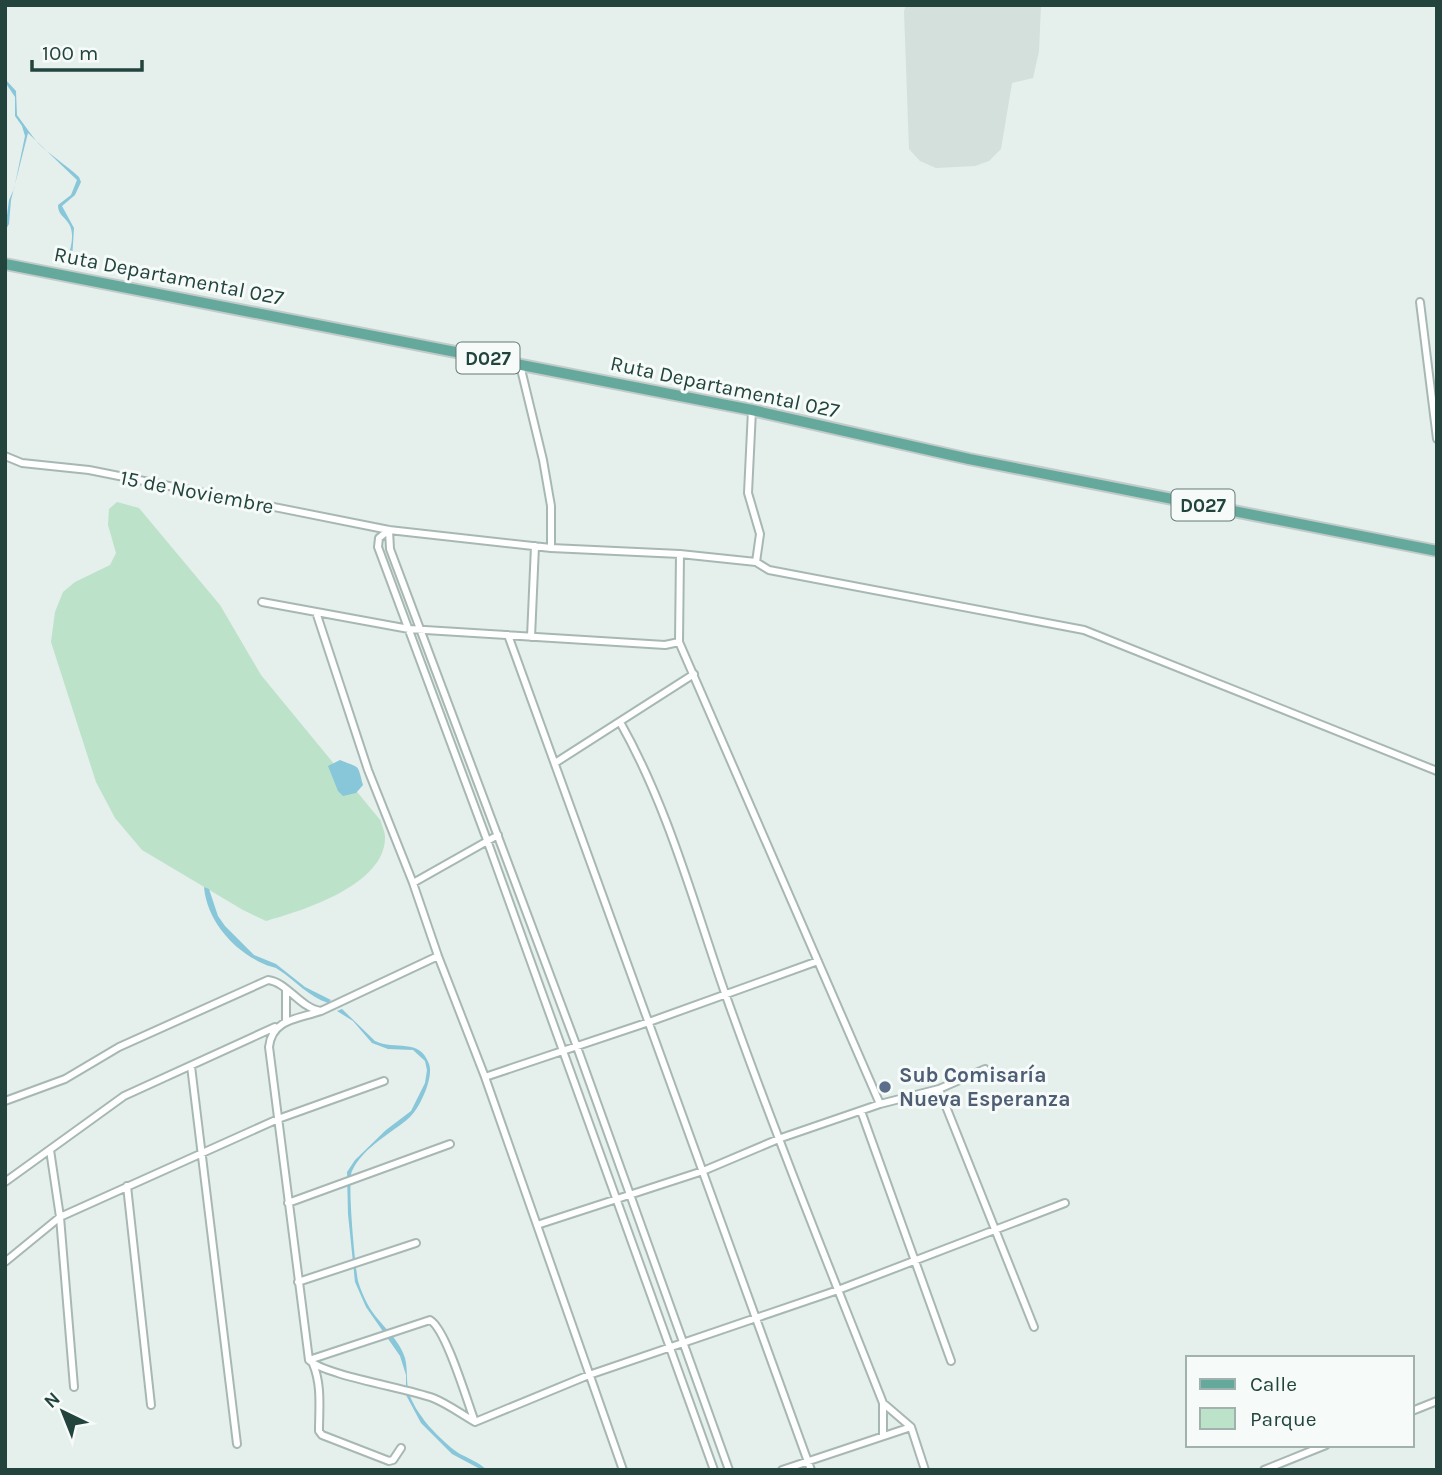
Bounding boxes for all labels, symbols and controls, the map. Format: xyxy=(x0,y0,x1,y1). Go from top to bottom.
scale bar xyxy=(32,28,142,72)
text: 100 m xyxy=(42,41,99,65)
street label: Ruta Departamental 027 xyxy=(52,242,286,310)
road number: D027 xyxy=(456,342,520,374)
street label: Ruta Departamental 027 xyxy=(608,351,842,423)
street label: 15 de Noviembre xyxy=(118,465,276,519)
road number: D027 xyxy=(1172,490,1234,520)
place label: Sub Comisaría Nueva Esperanza xyxy=(899,1063,1070,1111)
marker: Sub Comisaría Nueva Esperanza xyxy=(877,1079,893,1095)
legend xyxy=(1186,1356,1414,1447)
text: Calle xyxy=(1250,1372,1297,1396)
north arrow xyxy=(28,1377,98,1447)
text: N xyxy=(40,1388,65,1413)
text: Parque xyxy=(1250,1407,1317,1431)

